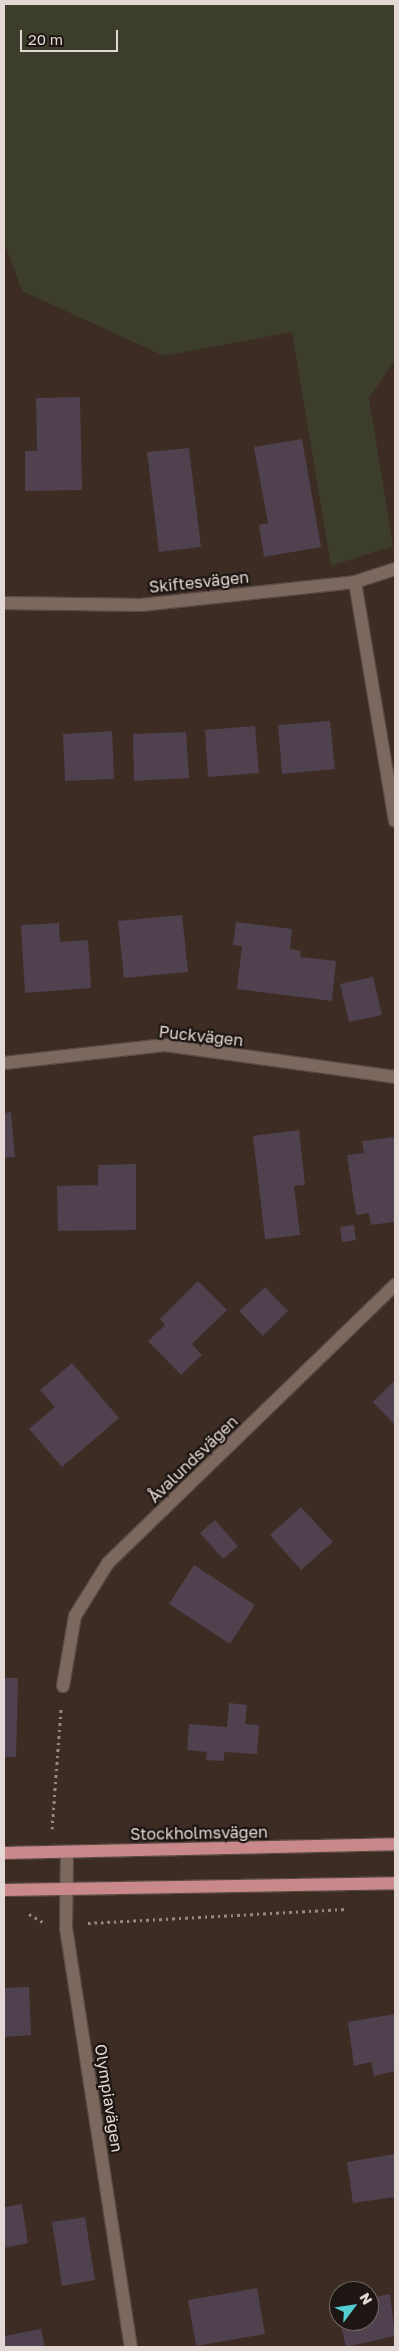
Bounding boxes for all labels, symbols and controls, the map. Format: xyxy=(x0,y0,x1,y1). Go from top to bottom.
scale bar xyxy=(22,20,120,52)
text: 20 m xyxy=(28,30,63,48)
street label: Skiftesvägen xyxy=(148,567,250,597)
street label: Puckvägen xyxy=(158,1022,244,1050)
street label: Åvalundsvägen xyxy=(144,1411,242,1507)
street label: Stockholmsvägen xyxy=(130,1822,268,1844)
street label: Olympiavägen xyxy=(91,2043,127,2153)
north arrow xyxy=(329,2281,379,2331)
text: N xyxy=(356,2290,376,2307)

